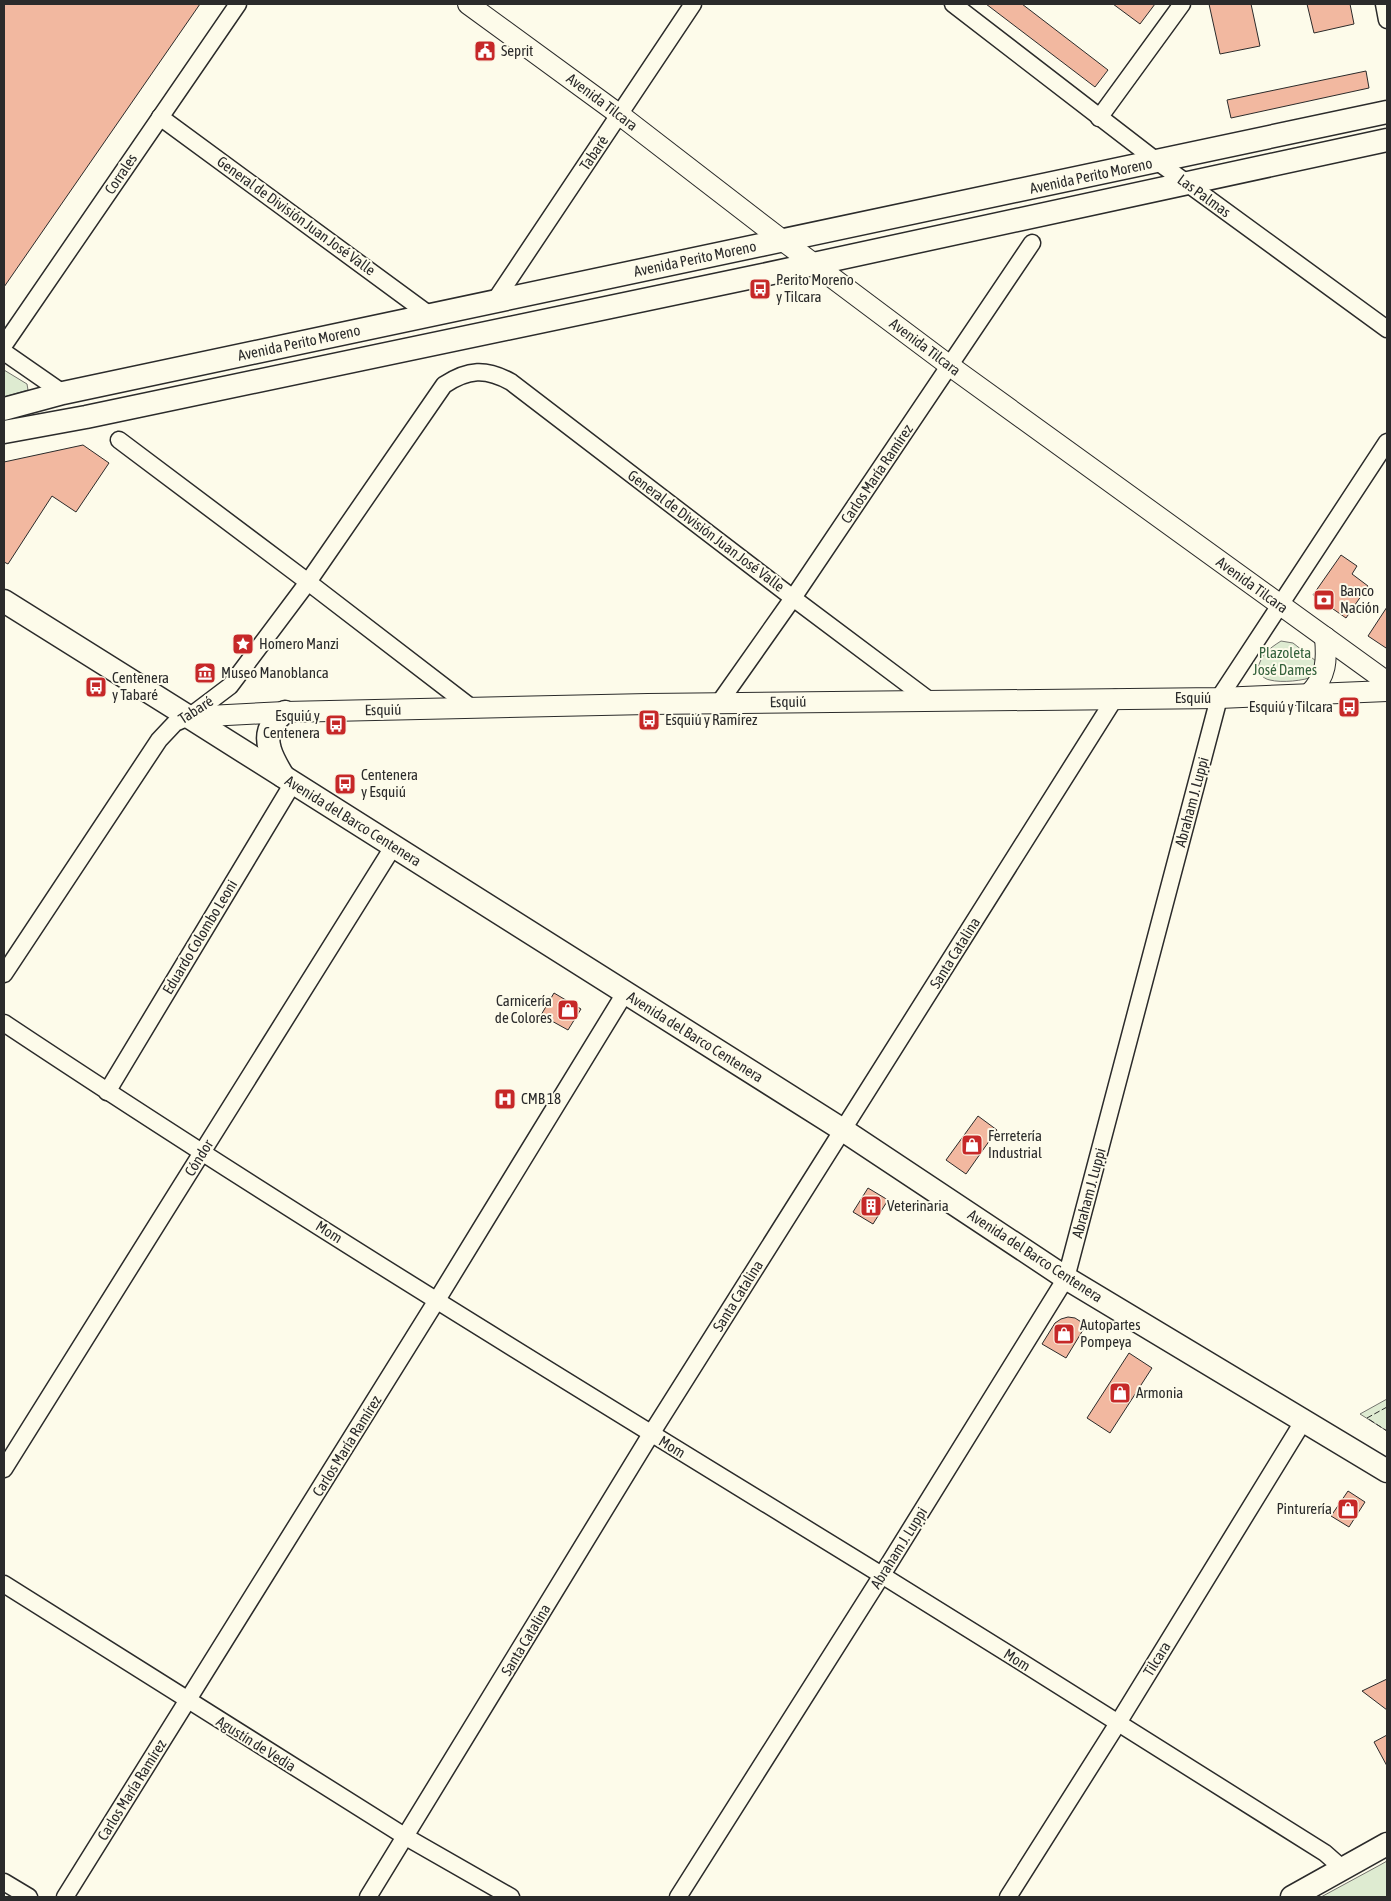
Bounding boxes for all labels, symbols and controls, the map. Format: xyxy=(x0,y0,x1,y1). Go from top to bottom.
public building icon: Seprit xyxy=(473,39,497,63)
place label: Seprit xyxy=(501,42,533,59)
street label: Avenida Tilcara xyxy=(564,69,641,134)
street label: Tabaré xyxy=(576,132,611,173)
street label: Corrales xyxy=(101,150,140,197)
street label: General de División Juan José Valle xyxy=(214,152,379,279)
street label: Avenida Perito Moreno xyxy=(1028,154,1154,197)
street label: Las Palmas xyxy=(1175,171,1234,220)
street label: Avenida Perito Moreno xyxy=(632,237,758,280)
place label: Perito Moreno y Tilcara xyxy=(776,271,854,305)
bus stop icon: Perito Moreno y Tilcara xyxy=(748,277,772,301)
street label: Avenida Tilcara xyxy=(887,314,964,379)
street label: Avenida Perito Moreno xyxy=(236,321,362,364)
street label: Carlos María Ramírez xyxy=(837,421,916,526)
street label: General de División Juan José Valle xyxy=(625,466,788,595)
street label: Avenida Tilcara xyxy=(1213,553,1291,616)
place label: Banco Nación xyxy=(1340,582,1379,616)
bank icon: Banco Nación xyxy=(1312,588,1336,612)
place icon: Homero Manzi xyxy=(231,632,255,656)
place label: Homero Manzi xyxy=(259,635,339,652)
park label: Plazoleta José Dames xyxy=(1253,644,1317,678)
museum icon: Museo Manoblanca xyxy=(193,661,217,685)
place label: Museo Manoblanca xyxy=(221,664,329,681)
place label: Centenera y Tabaré xyxy=(112,669,169,703)
bus stop icon: Centenera y Tabaré xyxy=(84,675,108,699)
street label: Esquiú xyxy=(1175,689,1211,706)
street label: Tabaré xyxy=(175,692,216,727)
street label: Esquiú xyxy=(769,693,807,710)
bus stop icon: Esquiú y Tilcara xyxy=(1337,695,1361,719)
place label: Esquiú y Tilcara xyxy=(1249,698,1333,715)
street label: Esquiú xyxy=(364,701,402,718)
place label: Esquiú y Centenera xyxy=(263,707,320,741)
bus stop icon: Esquiú y Ramírez xyxy=(637,708,661,732)
place label: Esquiú y Ramírez xyxy=(665,711,758,728)
bus stop icon: Esquiú y Centenera xyxy=(324,713,348,737)
street label: Abraham J. Luppi xyxy=(1171,755,1212,849)
place label: Centenera y Esquiú xyxy=(361,766,418,800)
street label: Avenida del Barco Centenera xyxy=(282,772,424,869)
bus stop icon: Centenera y Esquiú xyxy=(333,772,357,796)
street label: Eduardo Colombo Leoni xyxy=(159,876,240,997)
street label: Santa Catalina xyxy=(926,914,983,991)
street label: Avenida del Barco Centenera xyxy=(624,988,766,1085)
place label: Carnicería de Colores xyxy=(495,992,552,1026)
shop icon: Carnicería de Colores xyxy=(556,998,580,1022)
hospital icon: CMB 18 xyxy=(493,1087,517,1111)
place label: CMB 18 xyxy=(521,1090,561,1107)
place label: Ferretería Industrial xyxy=(988,1127,1042,1161)
shop icon: Ferretería Industrial xyxy=(960,1133,984,1157)
street label: Cóndor xyxy=(181,1136,217,1179)
street label: Abraham J. Luppi xyxy=(1068,1146,1109,1240)
building icon: Veterinaria xyxy=(859,1194,883,1218)
place label: Veterinaria xyxy=(887,1197,949,1214)
street label: Avenida del Barco Centenera xyxy=(965,1206,1106,1306)
street label: Mom xyxy=(313,1217,346,1246)
street label: Santa Catalina xyxy=(709,1257,766,1334)
place label: Autopartes Pompeya xyxy=(1080,1316,1140,1350)
shop icon: Autopartes Pompeya xyxy=(1052,1322,1076,1346)
shop icon: Armonia xyxy=(1108,1381,1132,1405)
place label: Armonia xyxy=(1136,1384,1183,1401)
street label: Carlos María Ramírez xyxy=(309,1392,385,1499)
street label: Mom xyxy=(656,1432,689,1461)
shop icon: Pinturería xyxy=(1336,1497,1360,1521)
place label: Pinturería xyxy=(1277,1500,1332,1517)
street label: Abraham J. Luppi xyxy=(867,1504,930,1592)
street label: Santa Catalina xyxy=(498,1601,554,1679)
street label: Tilcara xyxy=(1140,1638,1174,1679)
street label: Mom xyxy=(1001,1645,1034,1674)
street label: Agustín de Vedia xyxy=(213,1712,299,1775)
street label: Carlos María Ramírez xyxy=(94,1736,170,1843)

